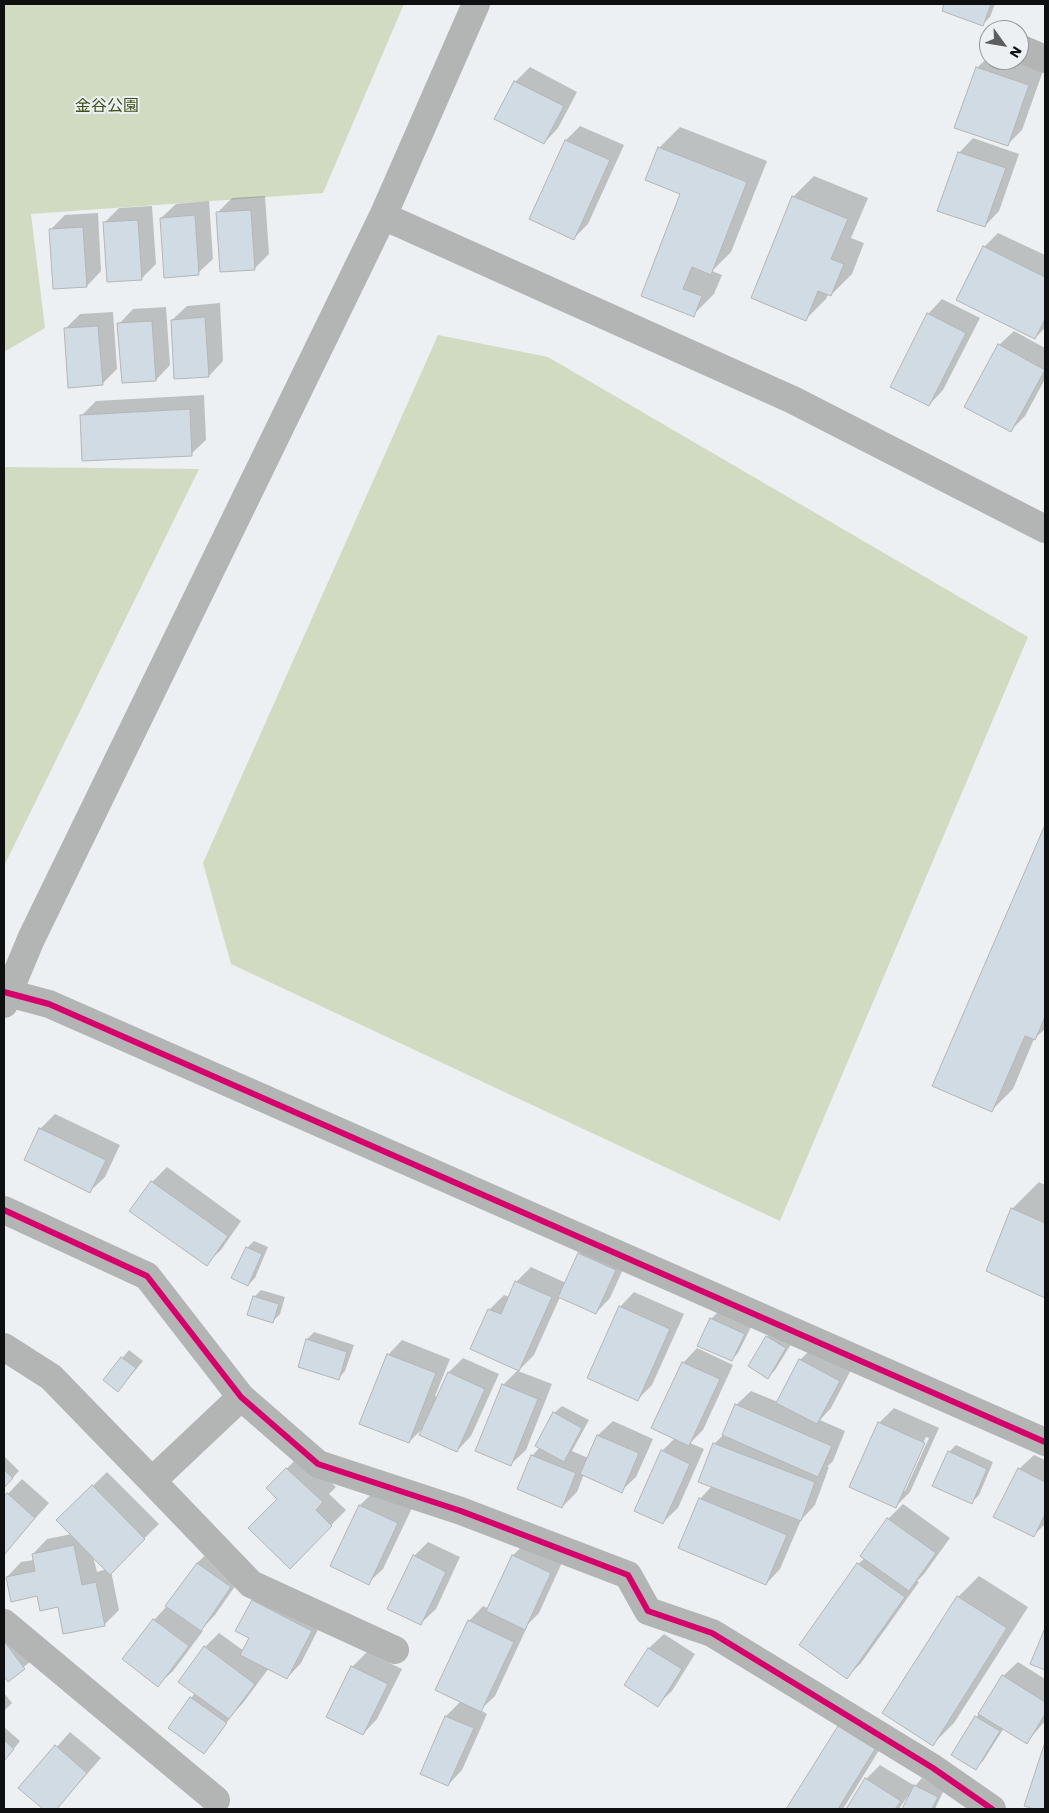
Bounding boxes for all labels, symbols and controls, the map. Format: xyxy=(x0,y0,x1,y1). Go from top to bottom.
north arrow xyxy=(979,20,1029,70)
text: N xyxy=(1006,44,1025,61)
park label: 金谷公園 xyxy=(75,96,139,116)

